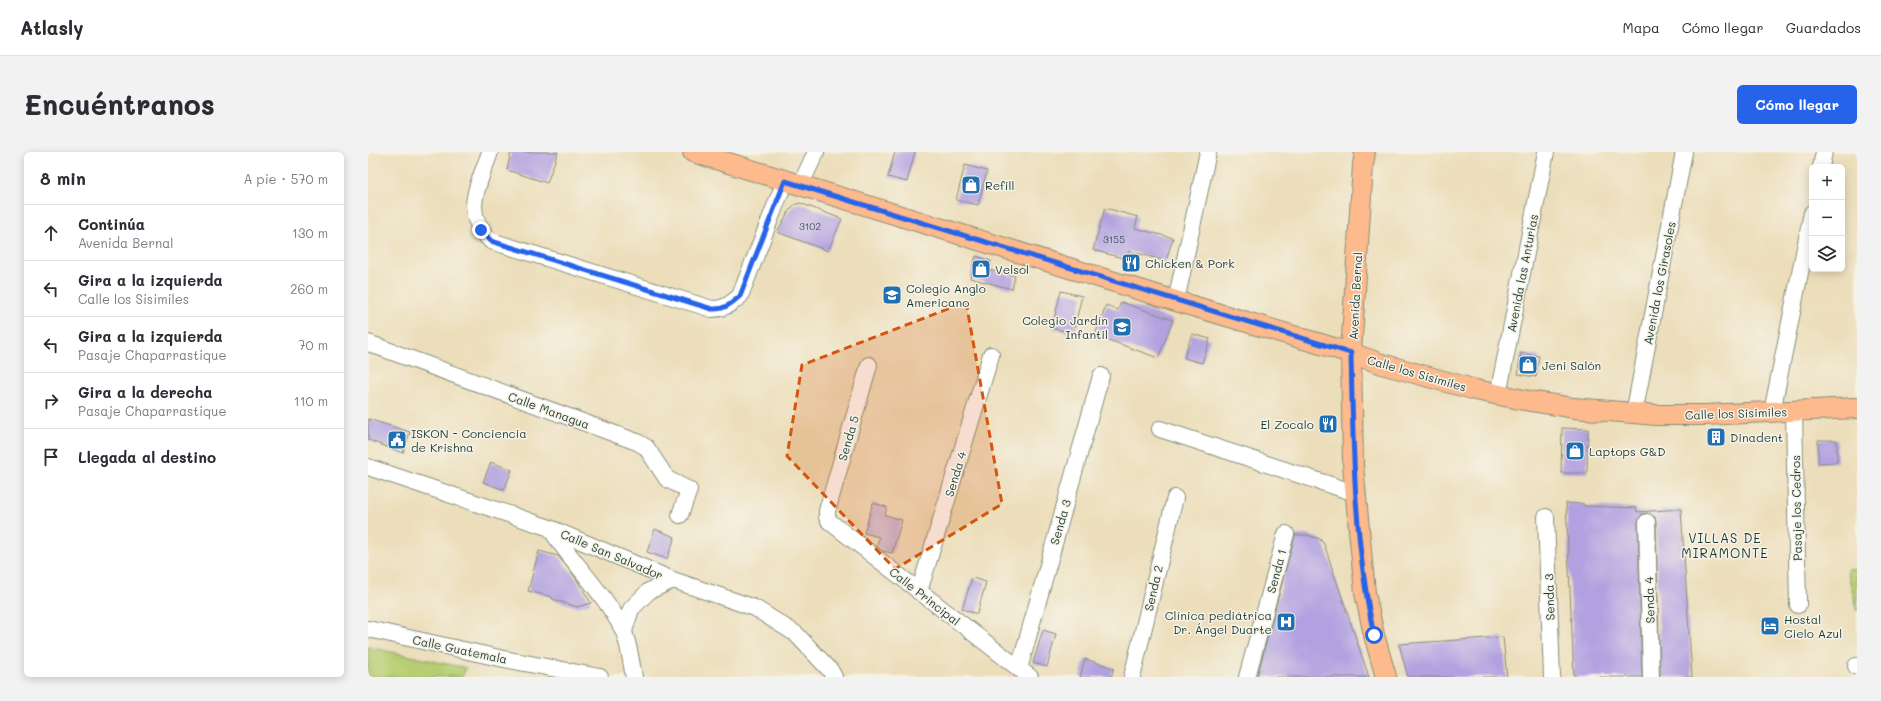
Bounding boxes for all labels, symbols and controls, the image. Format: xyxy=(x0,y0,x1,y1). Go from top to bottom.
text: Atlasly xyxy=(20,15,83,40)
text: Mapa xyxy=(1623,18,1660,37)
text: Cómo llegar xyxy=(1682,18,1764,37)
text: Guardados xyxy=(1786,18,1861,37)
button: Cómo llegar xyxy=(1737,85,1857,124)
text: Encuéntranos xyxy=(24,86,215,122)
map controls xyxy=(1809,164,1845,272)
button: + xyxy=(1809,164,1845,200)
text: 8 min xyxy=(40,167,86,189)
text: A pie · 570 m xyxy=(243,170,328,187)
shop icon: Refill xyxy=(960,174,982,196)
place label: Refill xyxy=(985,177,1014,193)
button: − xyxy=(1809,200,1845,236)
street label: Avenida las Anturias xyxy=(1503,212,1541,333)
text: Continúa xyxy=(78,214,145,234)
house number: 3102 xyxy=(799,219,821,233)
street label: Avenida los Girasoles xyxy=(1639,220,1679,346)
route end xyxy=(472,221,490,239)
icon: ahead xyxy=(40,222,62,244)
text: 130 m xyxy=(292,224,328,241)
house number: 3155 xyxy=(1103,232,1125,246)
text: Avenida Bernal xyxy=(78,234,174,251)
button: layers xyxy=(1809,236,1845,272)
restaurant icon: Chicken & Pork xyxy=(1120,252,1142,274)
street label: Avenida Bernal xyxy=(1345,252,1365,340)
place label: Chicken & Pork xyxy=(1145,255,1235,271)
shop icon: Velsol xyxy=(970,258,992,280)
place label: Velsol xyxy=(995,261,1029,277)
text: Gira a la izquierda xyxy=(78,270,223,290)
icon: left xyxy=(40,278,62,300)
text: 260 m xyxy=(290,280,328,297)
place label: Colegio Anglo Americano xyxy=(906,280,986,310)
school or university icon: Colegio Anglo Americano xyxy=(881,284,903,306)
text: Calle los Sisimiles xyxy=(78,290,189,307)
place label: Colegio Jardín Infantil xyxy=(1022,312,1108,342)
school or university icon: Colegio Jardín Infantil xyxy=(1111,316,1133,338)
text: Gira a la izquierda xyxy=(78,326,223,346)
icon: left xyxy=(40,334,62,356)
text: 70 m xyxy=(298,336,328,353)
text: Pasaje Chaparrastique xyxy=(78,346,227,363)
street label: Calle los Sisimiles xyxy=(1365,351,1469,395)
shop icon: Jeni Salón xyxy=(1517,354,1539,376)
place label: Jeni Salón xyxy=(1542,357,1601,373)
text: Gira a la derecha xyxy=(78,382,212,402)
street label: Calle Managua xyxy=(506,388,592,432)
icon: right xyxy=(40,390,62,412)
text: 110 m xyxy=(294,392,328,409)
text: Pasaje Chaparrastique xyxy=(78,402,227,419)
street label: Calle los Sisimiles xyxy=(1684,403,1788,423)
street label: Senda 5 xyxy=(834,413,862,463)
restaurant icon: El Zocalo xyxy=(1317,413,1339,435)
place label: El Zocalo xyxy=(1260,416,1314,432)
place label: ISKON - Conciencia de Krishna xyxy=(411,425,527,455)
building icon: Dinadent xyxy=(1705,426,1727,448)
public building icon: ISKON - Conciencia de Krishna xyxy=(386,429,408,451)
place label: Dinadent xyxy=(1730,429,1783,445)
shop icon: Laptops G&D xyxy=(1564,440,1586,462)
place label: Laptops G&D xyxy=(1589,443,1665,459)
icon: arrive xyxy=(40,446,62,468)
text: Llegada al destino xyxy=(78,447,216,467)
street label: Senda 4 xyxy=(941,449,969,499)
street label: Pasaje los Cedros xyxy=(1787,455,1805,561)
street label: Senda 3 xyxy=(1046,497,1074,547)
street label: Calle San Salvador xyxy=(558,525,666,583)
district label: VILLAS DE MIRAMONTE xyxy=(1681,529,1769,561)
street label: Senda 1 xyxy=(1262,547,1290,595)
street label: Calle Principal xyxy=(886,563,964,629)
street label: Senda 2 xyxy=(1140,564,1166,612)
street label: Senda 3 xyxy=(1540,573,1558,621)
street label: Senda 4 xyxy=(1640,576,1658,624)
place label: Clínica pediátrica Dr. Ángel Duarte xyxy=(1165,607,1272,637)
hospital icon: Clínica pediátrica Dr. Ángel Duarte xyxy=(1275,611,1297,633)
place label: Hostal Cielo Azul xyxy=(1784,611,1842,641)
hotel icon: Hostal Cielo Azul xyxy=(1759,615,1781,637)
route start xyxy=(1365,626,1383,644)
street label: Calle Guatemala xyxy=(411,631,509,667)

